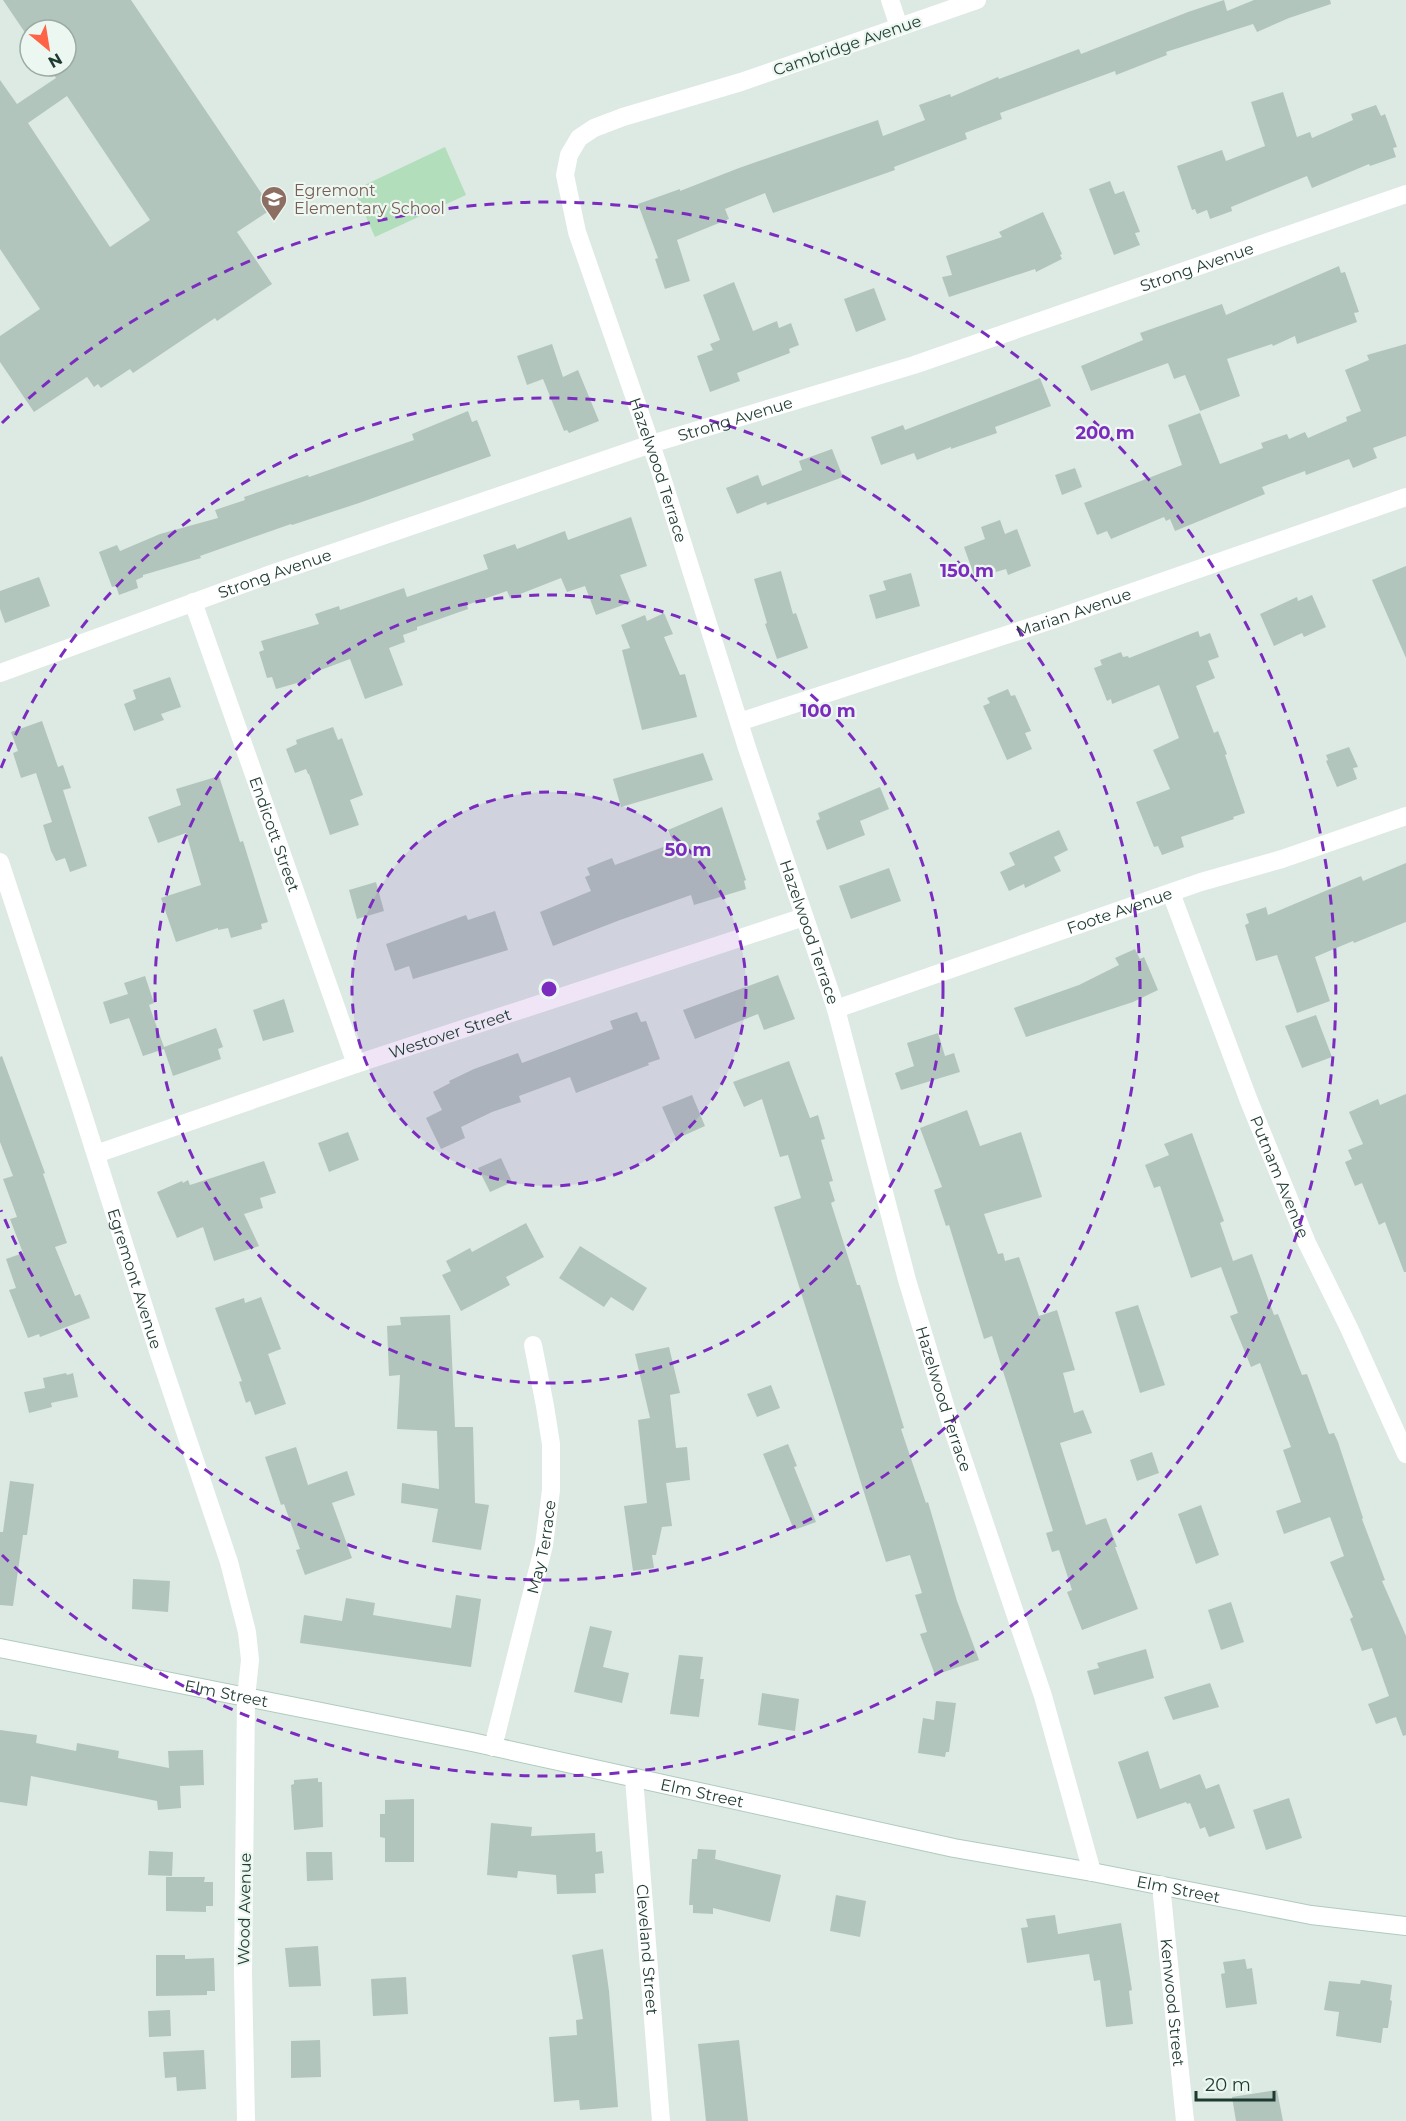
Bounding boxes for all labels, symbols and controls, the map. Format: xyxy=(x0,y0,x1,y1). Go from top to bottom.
street label: Cambridge Avenue xyxy=(771,11,924,80)
north arrow xyxy=(18,18,78,78)
text: N xyxy=(45,49,66,72)
place label: Egremont Elementary School xyxy=(294,181,445,218)
school or university icon: Egremont Elementary School xyxy=(259,184,289,222)
street label: Strong Avenue xyxy=(1137,239,1256,296)
street label: Strong Avenue xyxy=(676,393,795,445)
street label: Hazelwood Terrace xyxy=(625,395,691,545)
text: 200 m xyxy=(1075,422,1135,444)
street label: Strong Avenue xyxy=(215,545,334,603)
text: 150 m xyxy=(940,560,994,582)
street label: Marian Avenue xyxy=(1014,584,1134,641)
text: 100 m xyxy=(800,700,856,722)
street label: Endicott Street xyxy=(245,774,304,895)
text: 50 m xyxy=(665,839,711,861)
street label: Hazelwood Terrace xyxy=(776,857,843,1007)
street label: Foote Avenue xyxy=(1064,884,1175,938)
centre of rings xyxy=(539,979,559,999)
street label: Westover Street xyxy=(387,1005,514,1063)
street label: Putnam Avenue xyxy=(1246,1113,1313,1241)
street label: Egremont Avenue xyxy=(103,1206,166,1351)
street label: Hazelwood Terrace xyxy=(912,1324,975,1474)
street label: May Terrace xyxy=(523,1499,560,1596)
street label: Elm Street xyxy=(183,1676,270,1711)
street label: Elm Street xyxy=(659,1775,746,1812)
street label: Wood Avenue xyxy=(234,1853,255,1965)
street label: Elm Street xyxy=(1135,1872,1222,1907)
street label: Cleveland Street xyxy=(632,1883,662,2016)
street label: Kenwood Street xyxy=(1156,1937,1188,2068)
scale bar xyxy=(1196,2064,1274,2102)
text: 20 m xyxy=(1205,2074,1251,2096)

